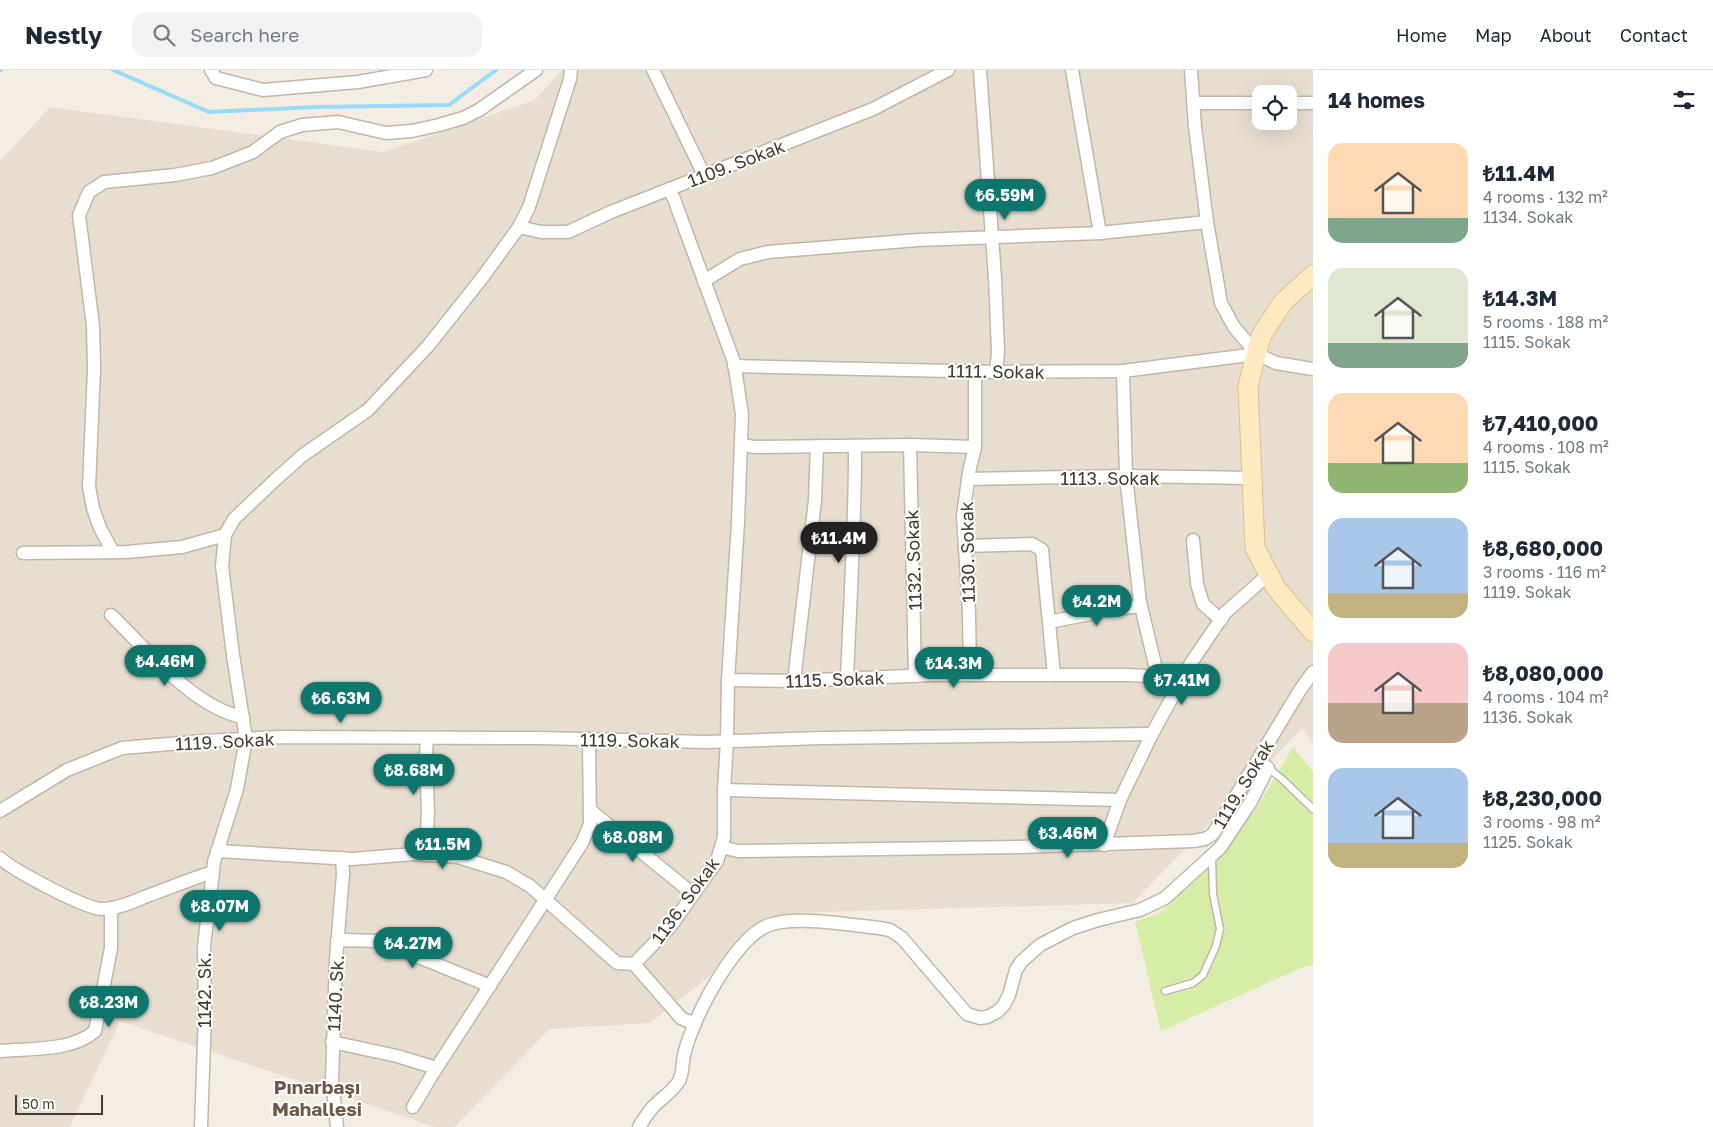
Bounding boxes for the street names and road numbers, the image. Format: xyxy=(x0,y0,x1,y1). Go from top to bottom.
street label: 1109. Sokak xyxy=(684,134,788,192)
street label: 1111. Sokak xyxy=(947,359,1045,383)
street label: 1113. Sokak xyxy=(1060,467,1160,489)
street label: 1130. Sokak xyxy=(955,501,979,603)
street label: 1132. Sokak xyxy=(900,509,926,611)
street label: 1115. Sokak xyxy=(785,666,885,692)
street label: 1119. Sokak xyxy=(175,727,275,755)
street label: 1119. Sokak xyxy=(580,728,680,752)
street label: 1119. Sokak xyxy=(1208,736,1278,832)
street label: 1136. Sokak xyxy=(646,853,724,947)
street label: 1142. Sk. xyxy=(193,952,215,1028)
street label: 1140. Sk. xyxy=(322,954,348,1032)

